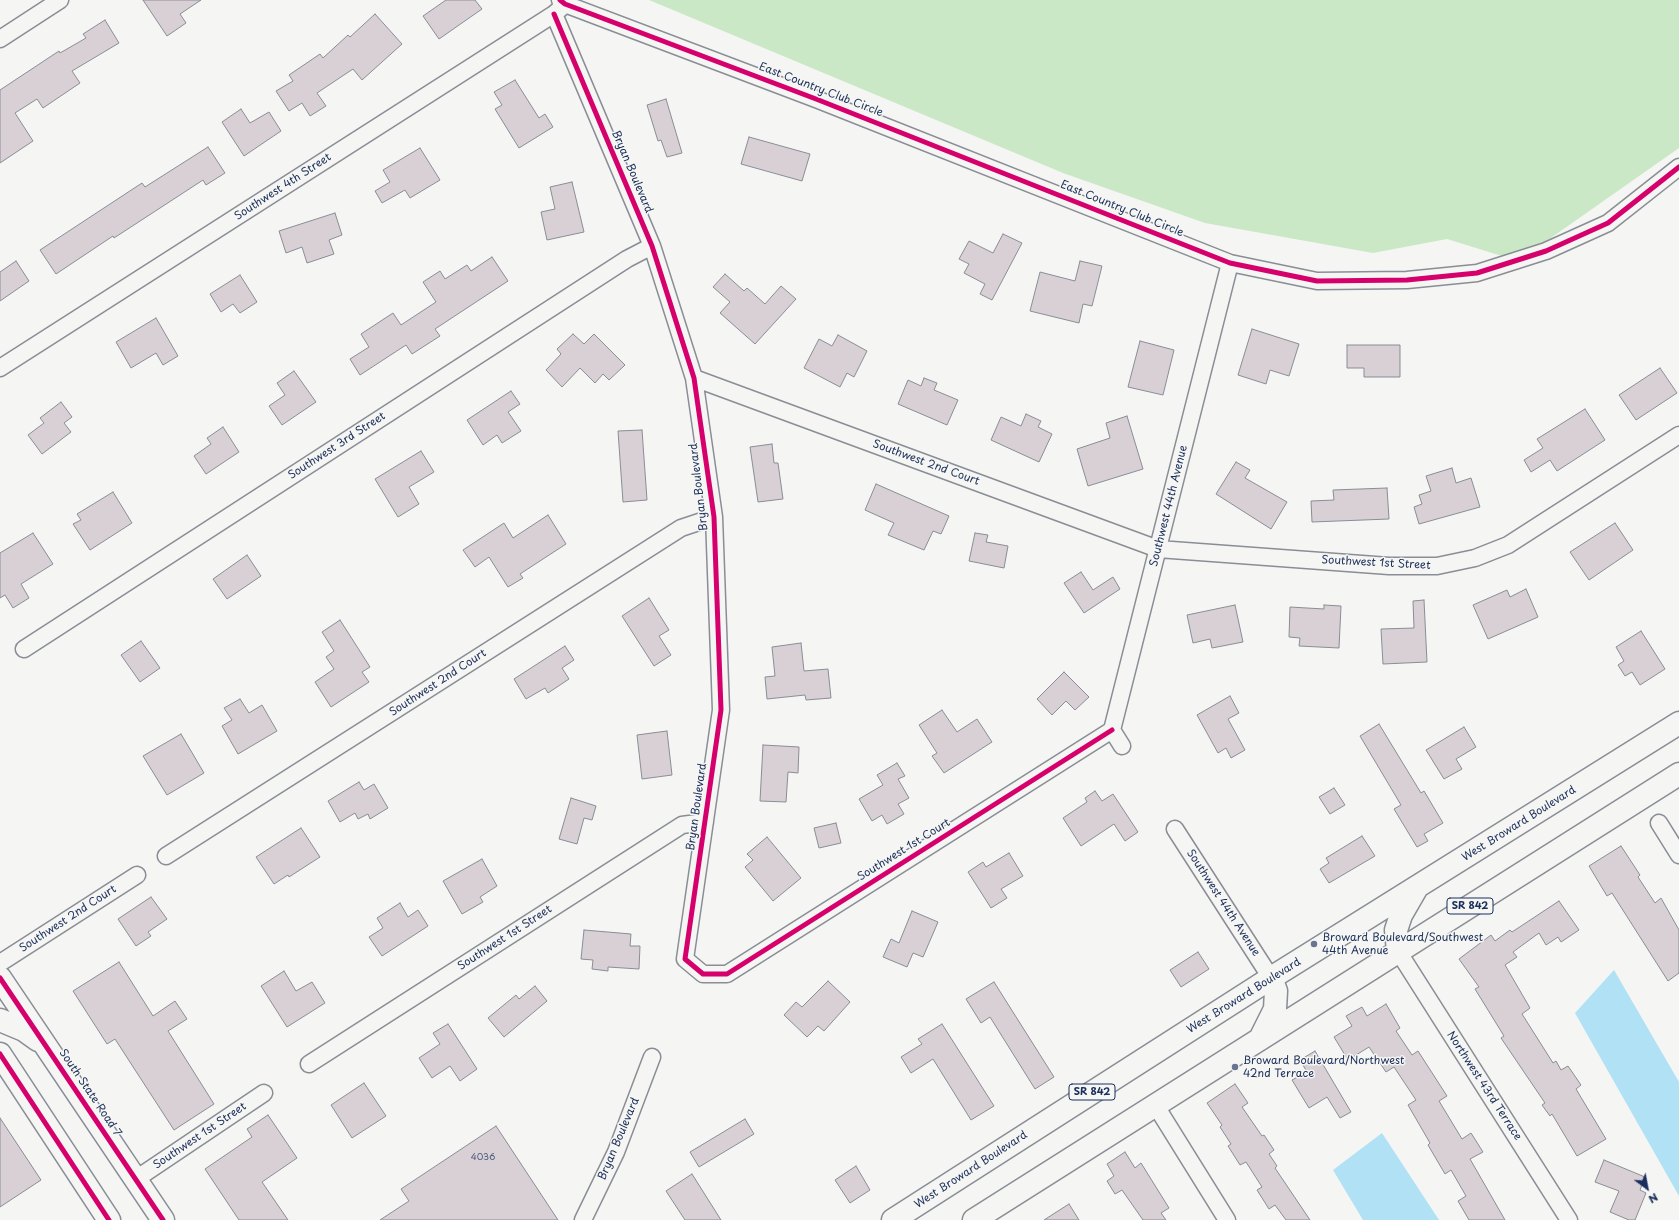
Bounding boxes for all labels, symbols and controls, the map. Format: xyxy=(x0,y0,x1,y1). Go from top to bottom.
street label: East Country Club Circle xyxy=(757,60,885,120)
street label: Bryan Boulevard xyxy=(609,129,655,215)
street label: Southwest 4th Street xyxy=(232,151,334,223)
street label: East Country Club Circle xyxy=(1058,178,1186,240)
street label: Southwest 3rd Street xyxy=(286,410,388,482)
street label: Southwest 2nd Court xyxy=(871,438,981,488)
street label: Bryan Boulevard xyxy=(687,442,711,532)
street label: Southwest 44th Avenue xyxy=(1148,444,1190,568)
street label: Southwest 1st Street xyxy=(1321,554,1431,572)
street label: Southwest 2nd Court xyxy=(387,647,489,719)
street label: Bryan Boulevard xyxy=(684,762,710,852)
street label: West Broward Boulevard xyxy=(1460,784,1578,864)
street label: Southwest 1st Court xyxy=(855,816,953,884)
street label: Southwest 44th Avenue xyxy=(1184,847,1262,959)
street label: Southwest 2nd Court xyxy=(17,883,119,955)
road number: SR 842 xyxy=(1447,898,1493,914)
street label: Southwest 1st Street xyxy=(456,903,554,973)
place label: Broward Boulevard/Southwest 44th Avenue xyxy=(1322,931,1483,957)
marker: Broward Boulevard/Southwest 44th Avenue xyxy=(1309,939,1319,949)
street label: West Broward Boulevard xyxy=(1185,956,1303,1036)
street label: Northwest 43rd Terrace xyxy=(1444,1029,1524,1143)
street label: South State Road 7 xyxy=(56,1047,124,1139)
place label: Broward Boulevard/Northwest 42nd Terrace xyxy=(1243,1054,1404,1080)
marker: Broward Boulevard/Northwest 42nd Terrace xyxy=(1230,1062,1240,1072)
road number: SR 842 xyxy=(1069,1084,1115,1100)
street label: Bryan Boulevard xyxy=(596,1096,642,1182)
street label: Southwest 1st Street xyxy=(151,1100,249,1172)
street label: West Broward Boulevard xyxy=(912,1129,1030,1211)
house number: 4036 xyxy=(471,1153,495,1163)
north arrow xyxy=(1627,1168,1667,1208)
text: N xyxy=(1645,1189,1662,1208)

